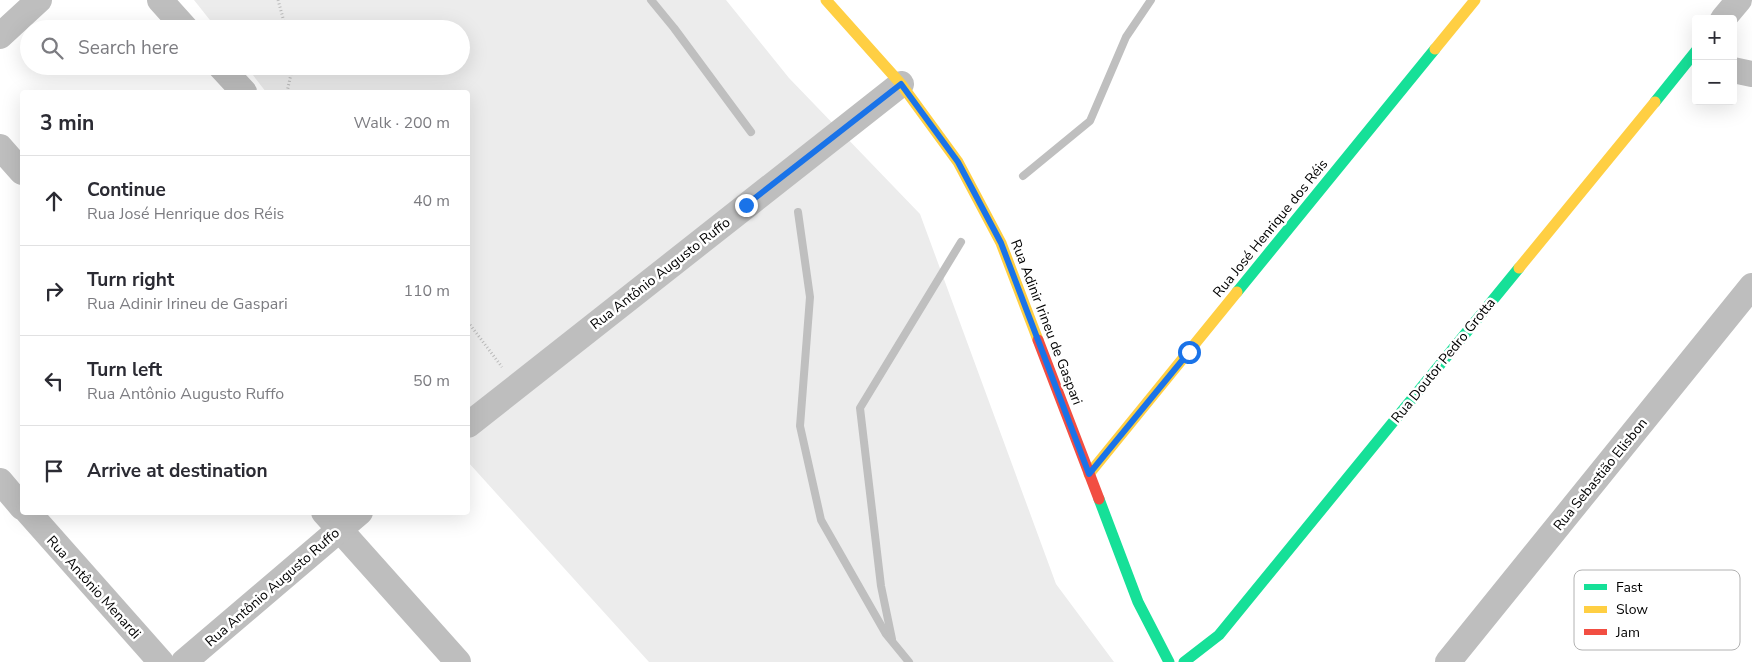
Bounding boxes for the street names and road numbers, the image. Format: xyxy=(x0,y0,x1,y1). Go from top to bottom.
street label: Rua José Henrique dos Réis xyxy=(1209,155,1332,301)
street label: Rua Antônio Augusto Ruffo xyxy=(586,213,734,334)
street label: Rua Adinir Irineu de Gaspari xyxy=(1006,237,1087,408)
street label: Rua Doutor Pedro Grotta xyxy=(1387,294,1500,427)
street label: Rua Sebastião Elisbon xyxy=(1549,414,1652,535)
street label: Rua Antônio Augusto Ruffo xyxy=(201,523,344,651)
street label: Rua Antônio Menardi xyxy=(42,532,145,643)

